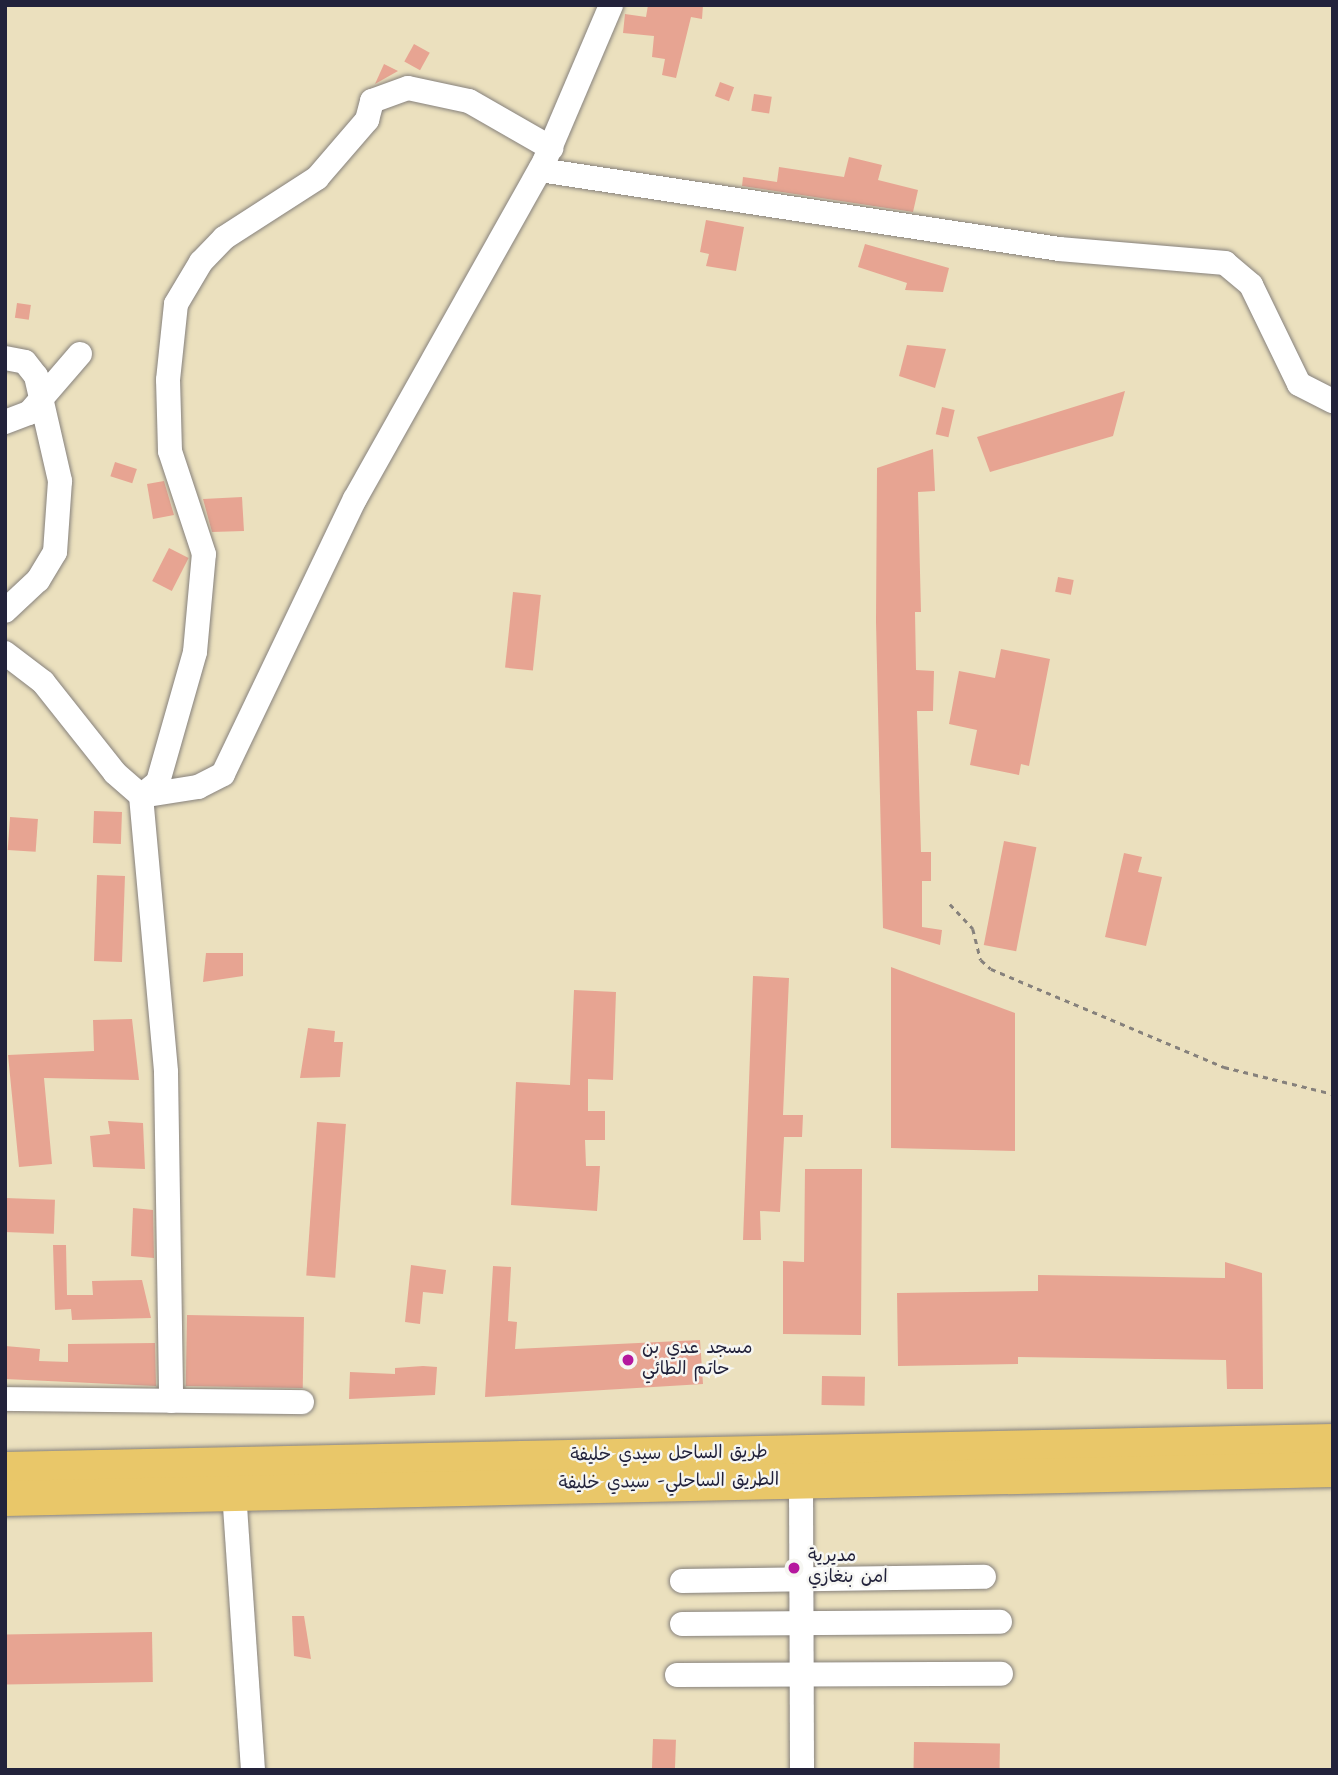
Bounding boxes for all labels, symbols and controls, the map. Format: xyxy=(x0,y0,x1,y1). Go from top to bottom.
place label: مسجد عدي بن حاتم الطائي xyxy=(642,1339,752,1382)
marker: مسجد عدي بن حاتم الطائي xyxy=(620,1352,636,1368)
street label: طريق الساحل سيدي خليفة xyxy=(570,1442,768,1468)
street label: الطريق الساحلي- سيدي خليفة xyxy=(559,1470,779,1496)
place label: مديرية امن بنغازي xyxy=(808,1547,888,1590)
marker: مديرية امن بنغازي xyxy=(786,1560,802,1576)

